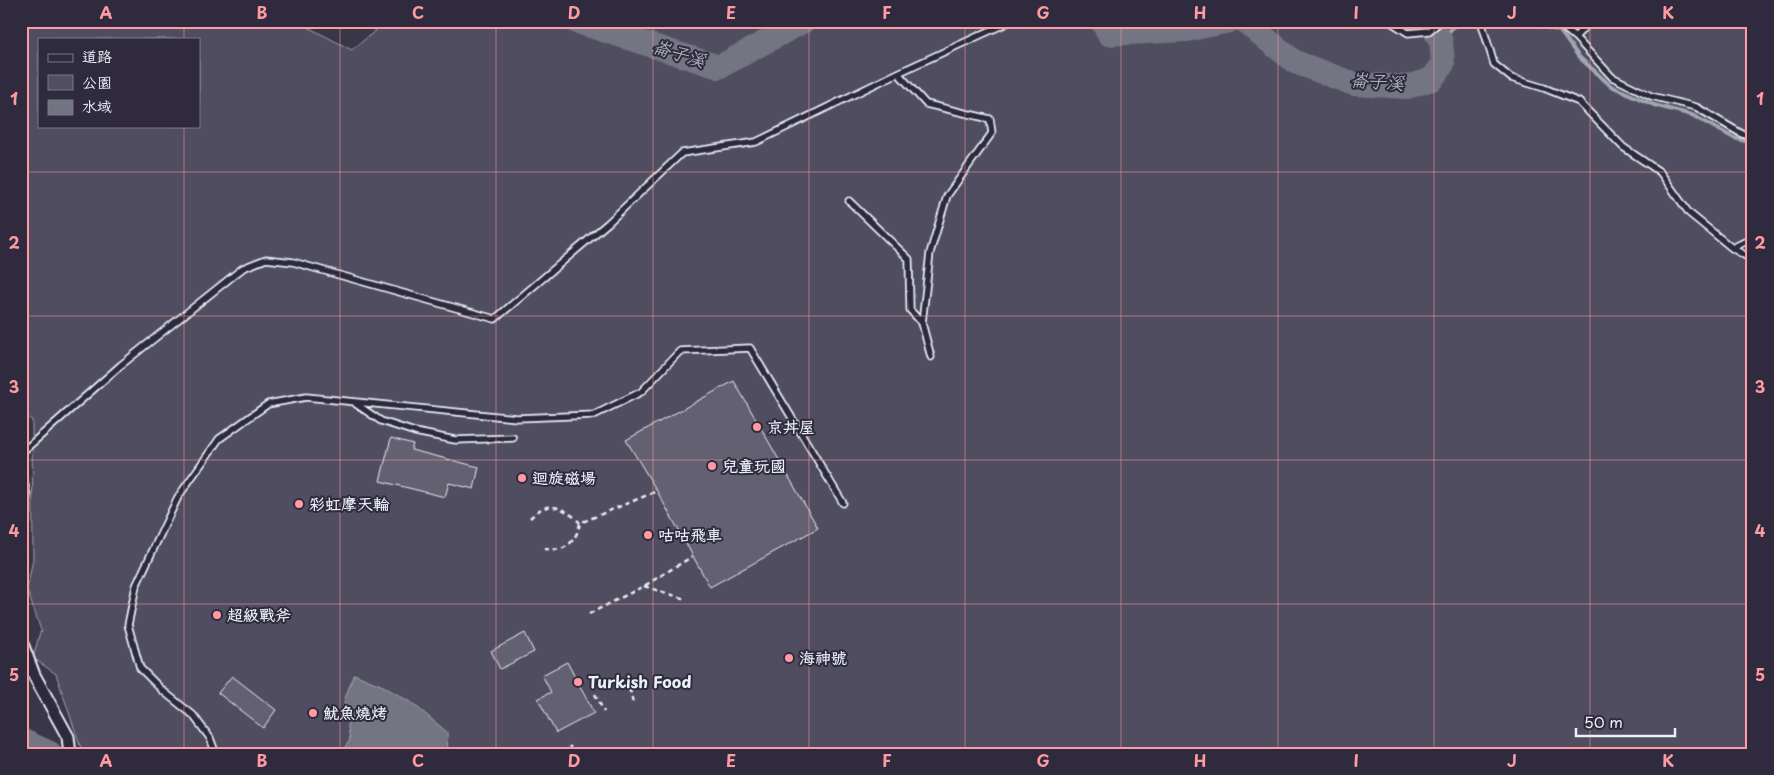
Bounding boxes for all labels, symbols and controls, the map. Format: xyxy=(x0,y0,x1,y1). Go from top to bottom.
text: A xyxy=(100,0,113,24)
text: B xyxy=(257,0,268,24)
text: C xyxy=(412,0,424,24)
text: D xyxy=(568,0,580,24)
text: E xyxy=(726,0,736,24)
text: F xyxy=(882,0,892,24)
text: G xyxy=(1036,0,1050,24)
text: H xyxy=(1194,0,1206,24)
text: I xyxy=(1353,0,1359,24)
text: J xyxy=(1507,0,1517,24)
text: K xyxy=(1662,0,1674,24)
water label: 崙子溪 xyxy=(650,32,710,74)
legend xyxy=(38,38,200,128)
text: 道路 xyxy=(82,44,112,67)
water label: 崙子溪 xyxy=(1349,65,1406,96)
text: 公園 xyxy=(82,70,112,93)
text: 1 xyxy=(10,86,18,110)
text: 1 xyxy=(1756,86,1764,110)
text: 水域 xyxy=(82,94,112,117)
text: 2 xyxy=(8,230,20,254)
text: 2 xyxy=(1754,230,1766,254)
text: 3 xyxy=(9,374,19,398)
text: 3 xyxy=(1755,374,1765,398)
place label: 京丼屋 xyxy=(767,414,815,438)
marker: 京丼屋 xyxy=(751,421,763,433)
place label: 兒童玩國 xyxy=(722,453,786,477)
marker: 兒童玩國 xyxy=(706,460,718,472)
place label: 迴旋磁場 xyxy=(532,465,596,489)
marker: 迴旋磁場 xyxy=(516,472,528,484)
place label: 彩虹摩天輪 xyxy=(309,491,390,515)
marker: 彩虹摩天輪 xyxy=(293,498,305,510)
text: 4 xyxy=(9,518,20,542)
text: 4 xyxy=(1755,518,1766,542)
place label: 咕咕飛車 xyxy=(658,522,722,546)
marker: 咕咕飛車 xyxy=(642,529,654,541)
place label: 超級戰斧 xyxy=(227,602,291,626)
marker: 超級戰斧 xyxy=(211,609,223,621)
place label: 海神號 xyxy=(799,645,847,669)
marker: 海神號 xyxy=(783,652,795,664)
text: 5 xyxy=(9,662,19,686)
text: 5 xyxy=(1755,662,1765,686)
place label: Turkish Food xyxy=(588,669,691,693)
marker: Turkish Food xyxy=(572,676,584,688)
place label: 魷魚燒烤 xyxy=(323,700,387,724)
scale bar xyxy=(1576,705,1675,737)
marker: 魷魚燒烤 xyxy=(307,707,319,719)
text: 50 m xyxy=(1584,710,1623,733)
text: A xyxy=(100,748,113,772)
text: B xyxy=(257,748,268,772)
text: C xyxy=(412,748,424,772)
text: D xyxy=(568,748,580,772)
text: E xyxy=(726,748,736,772)
text: F xyxy=(882,748,892,772)
text: G xyxy=(1036,748,1050,772)
text: H xyxy=(1194,748,1206,772)
text: I xyxy=(1353,748,1359,772)
text: J xyxy=(1507,748,1517,772)
text: K xyxy=(1662,748,1674,772)

